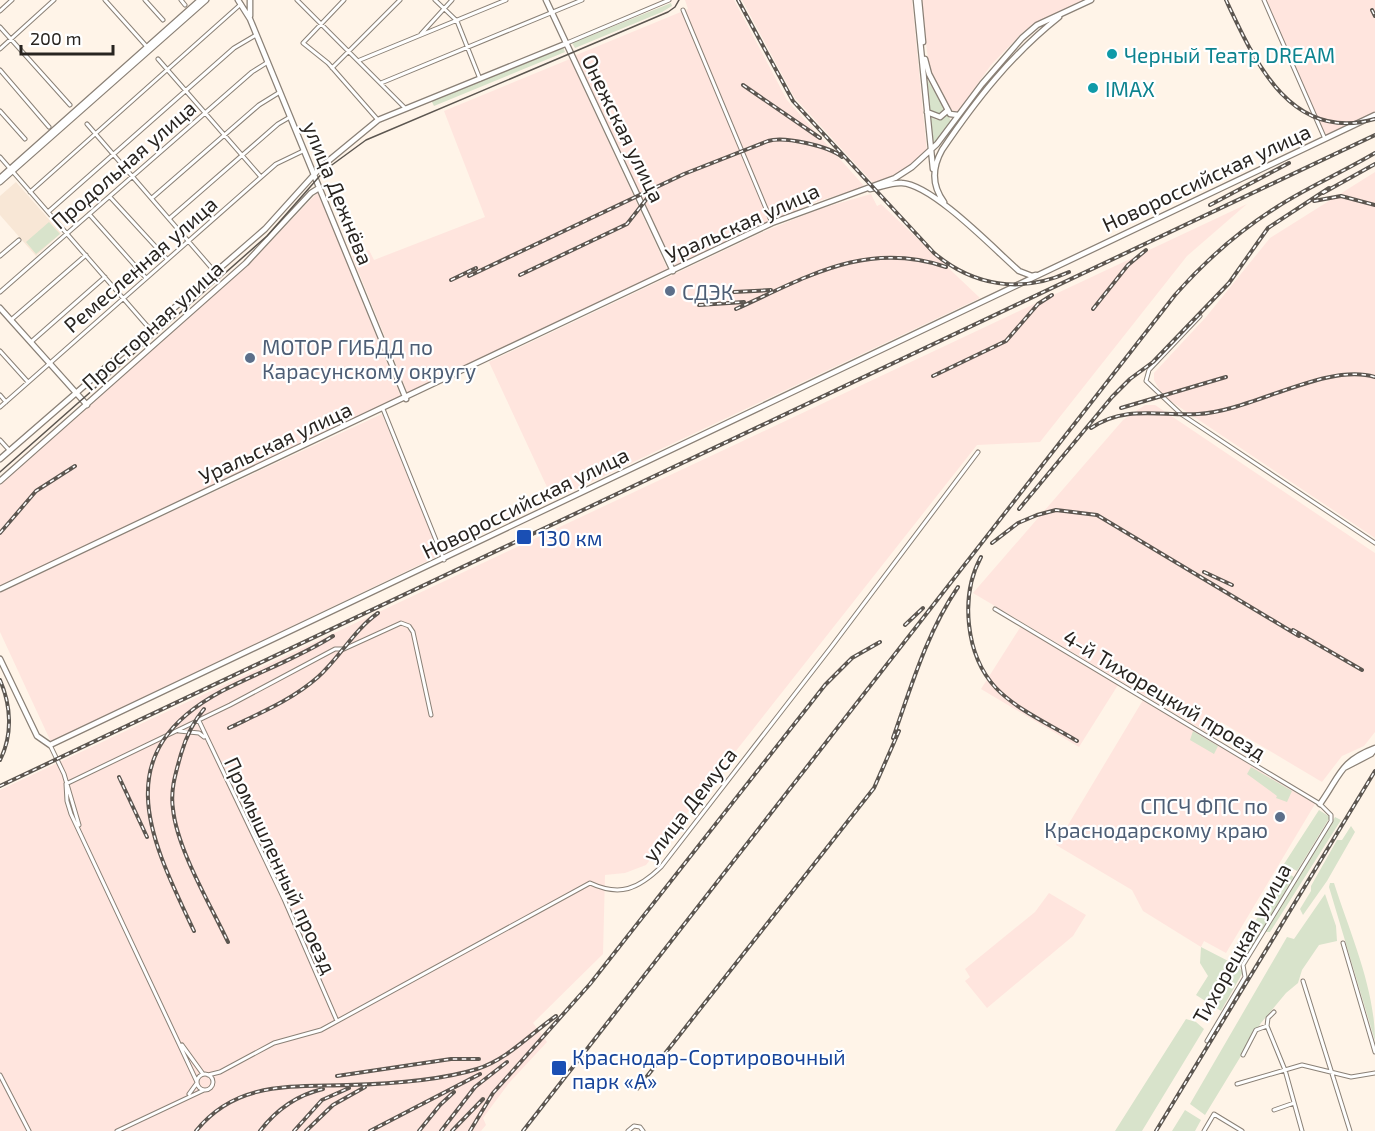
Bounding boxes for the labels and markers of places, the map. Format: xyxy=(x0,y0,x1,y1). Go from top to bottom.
place label: Черный Театр DREAM xyxy=(1124,42,1335,67)
marker: Черный Театр DREAM xyxy=(1105,47,1119,61)
place label: IMAX xyxy=(1105,76,1155,101)
marker: IMAX xyxy=(1086,81,1100,95)
place label: СДЭК xyxy=(682,279,733,304)
marker: СДЭК xyxy=(663,284,677,298)
place label: МОТОР ГИБДД по Карасунскому округу xyxy=(262,334,476,384)
marker: МОТОР ГИБДД по Карасунскому округу xyxy=(243,351,257,365)
place label: 130 км xyxy=(538,525,602,550)
marker: 130 км xyxy=(515,528,533,546)
place label: СПСЧ ФПС по Краснодарскому краю xyxy=(1044,793,1268,843)
marker: СПСЧ ФПС по Краснодарскому краю xyxy=(1273,810,1287,824)
place label: Краснодар-Сортировочный парк «А» xyxy=(572,1044,846,1093)
marker: Краснодар-Сортировочный парк «А» xyxy=(550,1059,568,1077)

